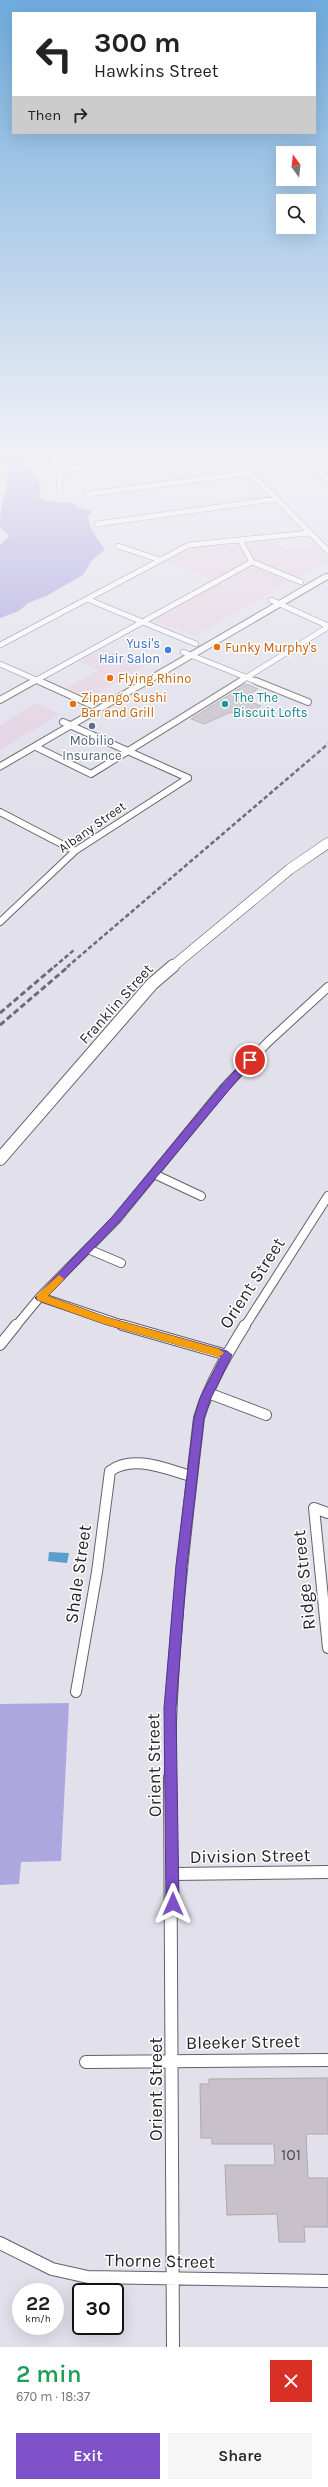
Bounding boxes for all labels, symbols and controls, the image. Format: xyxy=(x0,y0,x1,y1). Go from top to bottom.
text: 300 m xyxy=(94,26,181,59)
icon: left xyxy=(28,28,80,80)
text: Hawkins Street xyxy=(94,60,219,82)
icon: right xyxy=(69,104,91,126)
text: Then xyxy=(28,106,61,124)
north arrow xyxy=(276,146,316,186)
map controls xyxy=(276,146,316,234)
button: search xyxy=(276,194,316,234)
place label: Yusi's Hair Salon xyxy=(99,636,160,666)
place label: Funky Murphy's xyxy=(225,640,317,655)
marker: Funky Murphy's xyxy=(212,642,222,652)
marker: Yusi's Hair Salon xyxy=(163,645,173,655)
place label: Flying Rhino xyxy=(118,671,191,686)
marker: Flying Rhino xyxy=(105,673,115,683)
place label: Zipango Sushi Bar and Grill xyxy=(81,690,167,720)
place label: The The Biscuit Lofts xyxy=(233,690,308,720)
marker: Zipango Sushi Bar and Grill xyxy=(68,699,78,709)
marker: The The Biscuit Lofts xyxy=(220,699,230,709)
marker: Mobilio Insurance xyxy=(87,721,97,731)
place label: Mobilio Insurance xyxy=(62,733,122,763)
street label: Albany Street xyxy=(55,798,129,856)
street label: Franklin Street xyxy=(75,960,157,1048)
pin xyxy=(233,1043,267,1077)
icon: arrive xyxy=(239,1049,261,1071)
street label: Orient Street xyxy=(214,1233,290,1333)
street label: Shale Street xyxy=(60,1523,96,1625)
street label: Ridge Street xyxy=(288,1529,320,1631)
street label: Orient Street xyxy=(142,1713,166,1817)
street label: Division Street xyxy=(189,1844,311,1868)
position arrow xyxy=(152,1883,194,1925)
street label: Bleeker Street xyxy=(186,2030,301,2054)
street label: Orient Street xyxy=(145,2037,167,2141)
house number: 101 xyxy=(281,2145,301,2164)
street label: Thorne Street xyxy=(105,2249,215,2273)
speed limit sign: 30 xyxy=(72,2283,124,2335)
text: 22 xyxy=(26,2292,50,2315)
text: km/h xyxy=(25,2313,51,2325)
text: 2 min xyxy=(16,2360,82,2388)
button: close xyxy=(270,2360,312,2402)
text: 670 m · 18:37 xyxy=(16,2389,90,2404)
button: Exit xyxy=(16,2433,160,2479)
button: Share xyxy=(168,2433,312,2479)

